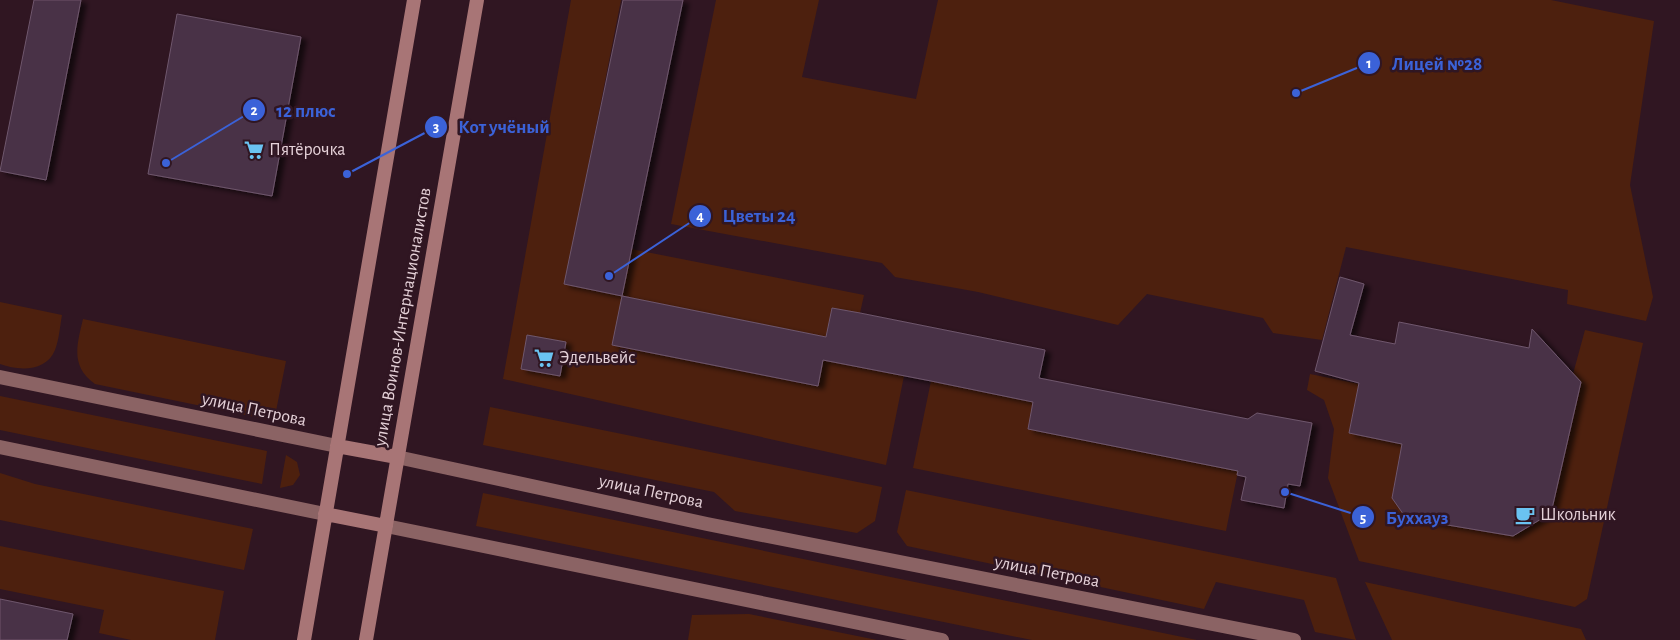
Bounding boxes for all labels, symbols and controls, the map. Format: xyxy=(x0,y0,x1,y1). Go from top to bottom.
callout: Лицей №28 xyxy=(1357,46,1492,80)
text: Лицей №28 xyxy=(1392,55,1482,74)
text: 1 xyxy=(1366,56,1372,71)
callout: 12 плюс xyxy=(241,93,346,127)
text: 12 плюс xyxy=(276,102,336,121)
text: 2 xyxy=(250,103,258,118)
callout: Кот учёный xyxy=(424,110,560,144)
text: Кот учёный xyxy=(458,118,550,137)
text: 3 xyxy=(433,120,439,135)
supermarket icon: Пятёрочка xyxy=(243,139,265,161)
place label: Пятёрочка xyxy=(269,141,346,159)
street label: улица Воинов-Интернационалистов xyxy=(371,186,435,449)
callout: Цветы 24 xyxy=(688,199,806,233)
text: Цветы 24 xyxy=(722,207,796,226)
text: 4 xyxy=(696,209,704,224)
supermarket icon: Эдельвейс xyxy=(533,347,555,369)
place label: Эдельвейс xyxy=(559,349,636,367)
street label: улица Петрова xyxy=(199,390,308,430)
street label: улица Петрова xyxy=(596,472,705,512)
callout: Буххауз xyxy=(1350,500,1458,534)
cafe icon: Школьник xyxy=(1514,504,1536,526)
place label: Школьник xyxy=(1540,506,1617,524)
text: Буххауз xyxy=(1386,509,1449,528)
text: 5 xyxy=(1360,511,1366,526)
street label: улица Петрова xyxy=(992,553,1101,591)

